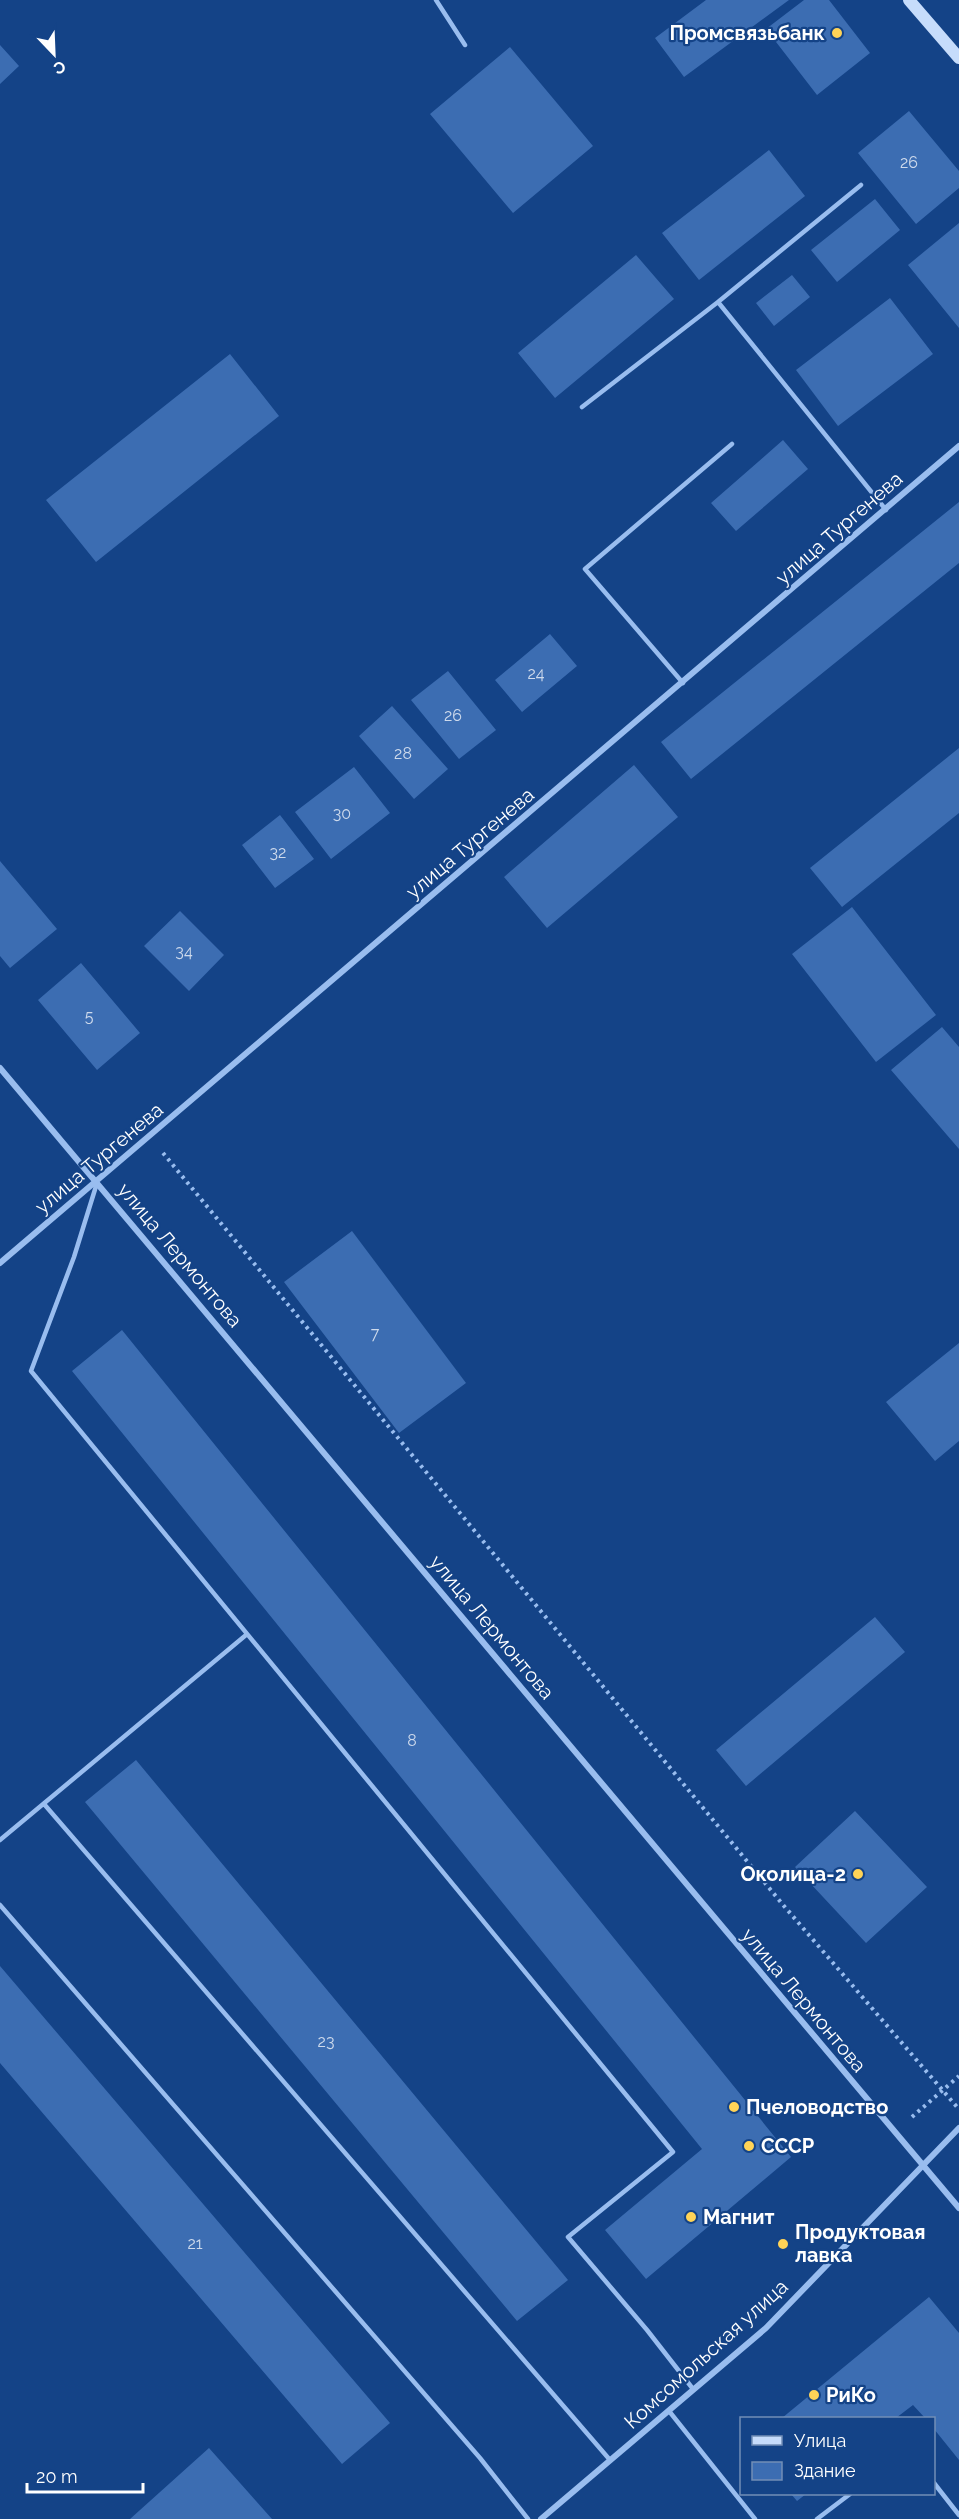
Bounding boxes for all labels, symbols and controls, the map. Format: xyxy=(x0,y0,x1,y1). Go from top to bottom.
place label: Промсвязьбанк xyxy=(669,21,825,45)
north arrow xyxy=(24,24,84,84)
marker: Промсвязьбанк xyxy=(830,26,844,40)
text: С xyxy=(51,56,68,78)
house number: 26 xyxy=(900,153,918,172)
street label: улица Тургенева xyxy=(771,467,907,589)
house number: 24 xyxy=(527,664,545,683)
house number: 26 xyxy=(444,706,462,725)
house number: 28 xyxy=(394,744,412,763)
street label: улица Тургенева xyxy=(401,782,539,904)
house number: 30 xyxy=(333,804,351,823)
house number: 32 xyxy=(270,843,286,862)
house number: 34 xyxy=(175,942,193,961)
house number: 5 xyxy=(85,1007,94,1026)
street label: улица Тургенева xyxy=(30,1097,168,1219)
street label: улица Лермонтова xyxy=(113,1178,247,1332)
house number: 7 xyxy=(371,1324,380,1343)
street label: улица Лермонтова xyxy=(425,1550,559,1704)
house number: 8 xyxy=(407,1731,417,1750)
place label: Околица-2 xyxy=(740,1862,846,1886)
marker: Околица-2 xyxy=(851,1867,865,1881)
street label: улица Лермонтова xyxy=(737,1923,871,2077)
house number: 23 xyxy=(318,2032,334,2051)
place label: Пчеловодство xyxy=(746,2095,888,2119)
marker: Пчеловодство xyxy=(727,2100,741,2114)
place label: СССР xyxy=(761,2134,815,2158)
marker: СССР xyxy=(742,2139,756,2153)
place label: Магнит xyxy=(703,2205,774,2229)
marker: Магнит xyxy=(684,2210,698,2224)
place label: Продуктовая лавка xyxy=(795,2220,925,2267)
house number: 21 xyxy=(187,2234,203,2253)
marker: Продуктовая лавка xyxy=(776,2237,790,2251)
street label: Комсомольская улица xyxy=(619,2274,793,2434)
place label: РиКо xyxy=(826,2383,876,2407)
marker: РиКо xyxy=(807,2388,821,2402)
legend xyxy=(740,2417,935,2495)
text: Улица xyxy=(794,2430,846,2451)
scale bar xyxy=(27,2456,142,2494)
text: Здание xyxy=(794,2460,856,2481)
text: 20 m xyxy=(36,2466,78,2487)

